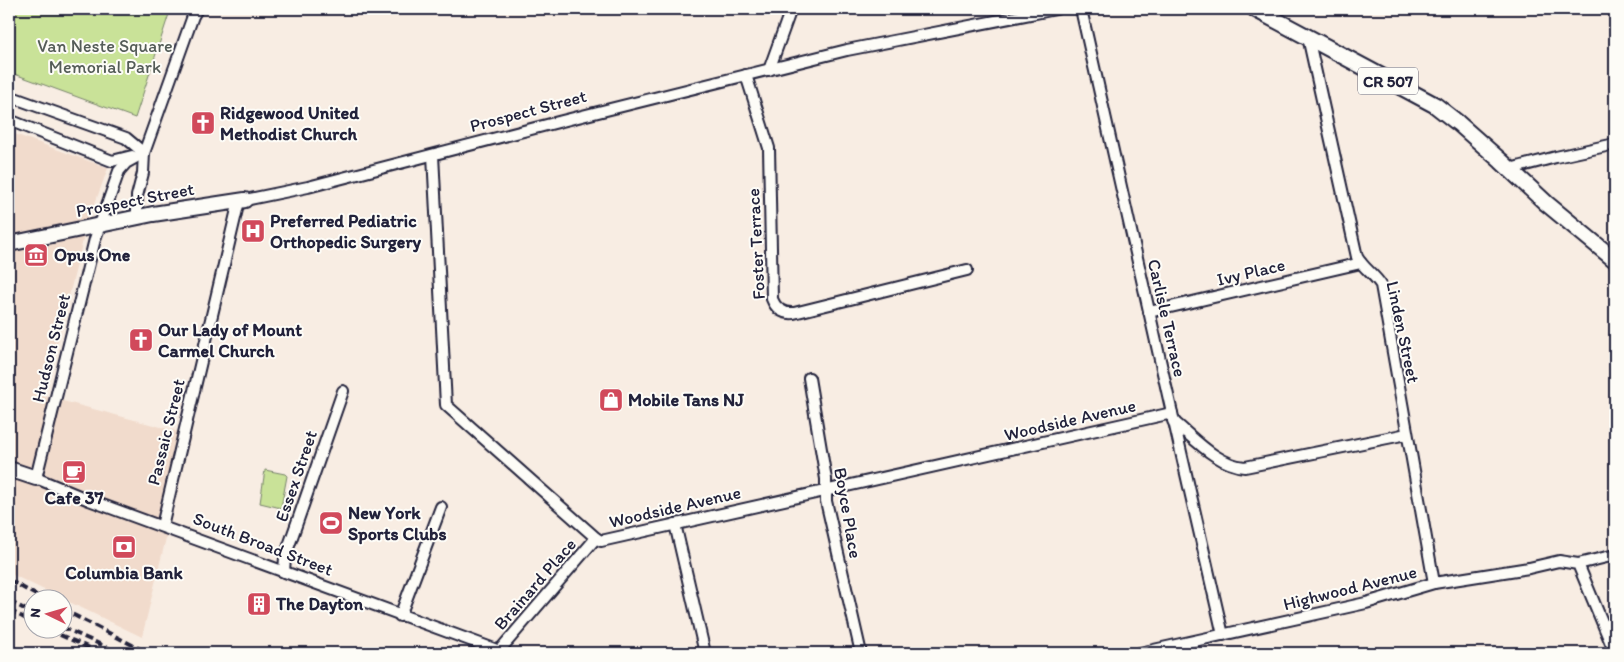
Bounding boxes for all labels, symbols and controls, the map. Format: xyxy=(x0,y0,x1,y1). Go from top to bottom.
park label: Van Neste Square Memorial Park xyxy=(37,35,173,78)
road number: CR 507 xyxy=(1358,68,1418,94)
street label: Prospect Street xyxy=(467,85,589,137)
place label: Ridgewood United Methodist Church xyxy=(220,102,360,145)
church icon: Ridgewood United Methodist Church xyxy=(190,110,216,136)
street label: Prospect Street xyxy=(74,178,196,222)
street label: Foster Terrace xyxy=(742,188,770,300)
place label: Preferred Pediatric Orthopedic Surgery xyxy=(270,210,422,253)
hospital icon: Preferred Pediatric Orthopedic Surgery xyxy=(240,218,266,244)
museum icon: Opus One xyxy=(23,242,49,268)
place label: Opus One xyxy=(54,244,131,266)
street label: Ivy Place xyxy=(1215,253,1287,291)
street label: Carlisle Terrace xyxy=(1143,257,1191,379)
street label: Linden Street xyxy=(1381,279,1425,385)
street label: Hudson Street xyxy=(27,291,75,405)
place label: Our Lady of Mount Carmel Church xyxy=(158,319,302,362)
church icon: Our Lady of Mount Carmel Church xyxy=(128,327,154,353)
street label: Passaic Street xyxy=(142,376,190,487)
shop icon: Mobile Tans NJ xyxy=(598,387,624,413)
place label: Mobile Tans NJ xyxy=(628,389,744,411)
street label: Woodside Avenue xyxy=(1002,394,1138,446)
street label: Essex Street xyxy=(270,427,322,525)
cafe icon: Cafe 37 xyxy=(61,459,87,485)
street label: Boyce Place xyxy=(829,466,867,560)
street label: Woodside Avenue xyxy=(607,481,743,533)
place label: Cafe 37 xyxy=(45,487,104,509)
place label: New York Sports Clubs xyxy=(348,502,447,545)
street label: South Broad Street xyxy=(190,507,336,581)
sports icon: New York Sports Clubs xyxy=(318,510,344,536)
bank icon: Columbia Bank xyxy=(111,534,137,560)
street label: Brainard Place xyxy=(489,534,581,634)
street label: Highwood Avenue xyxy=(1281,561,1419,615)
place label: Columbia Bank xyxy=(65,562,184,584)
north arrow xyxy=(22,590,72,640)
building icon: The Dayton xyxy=(246,591,272,617)
place label: The Dayton xyxy=(275,593,364,615)
text: N xyxy=(27,607,44,618)

